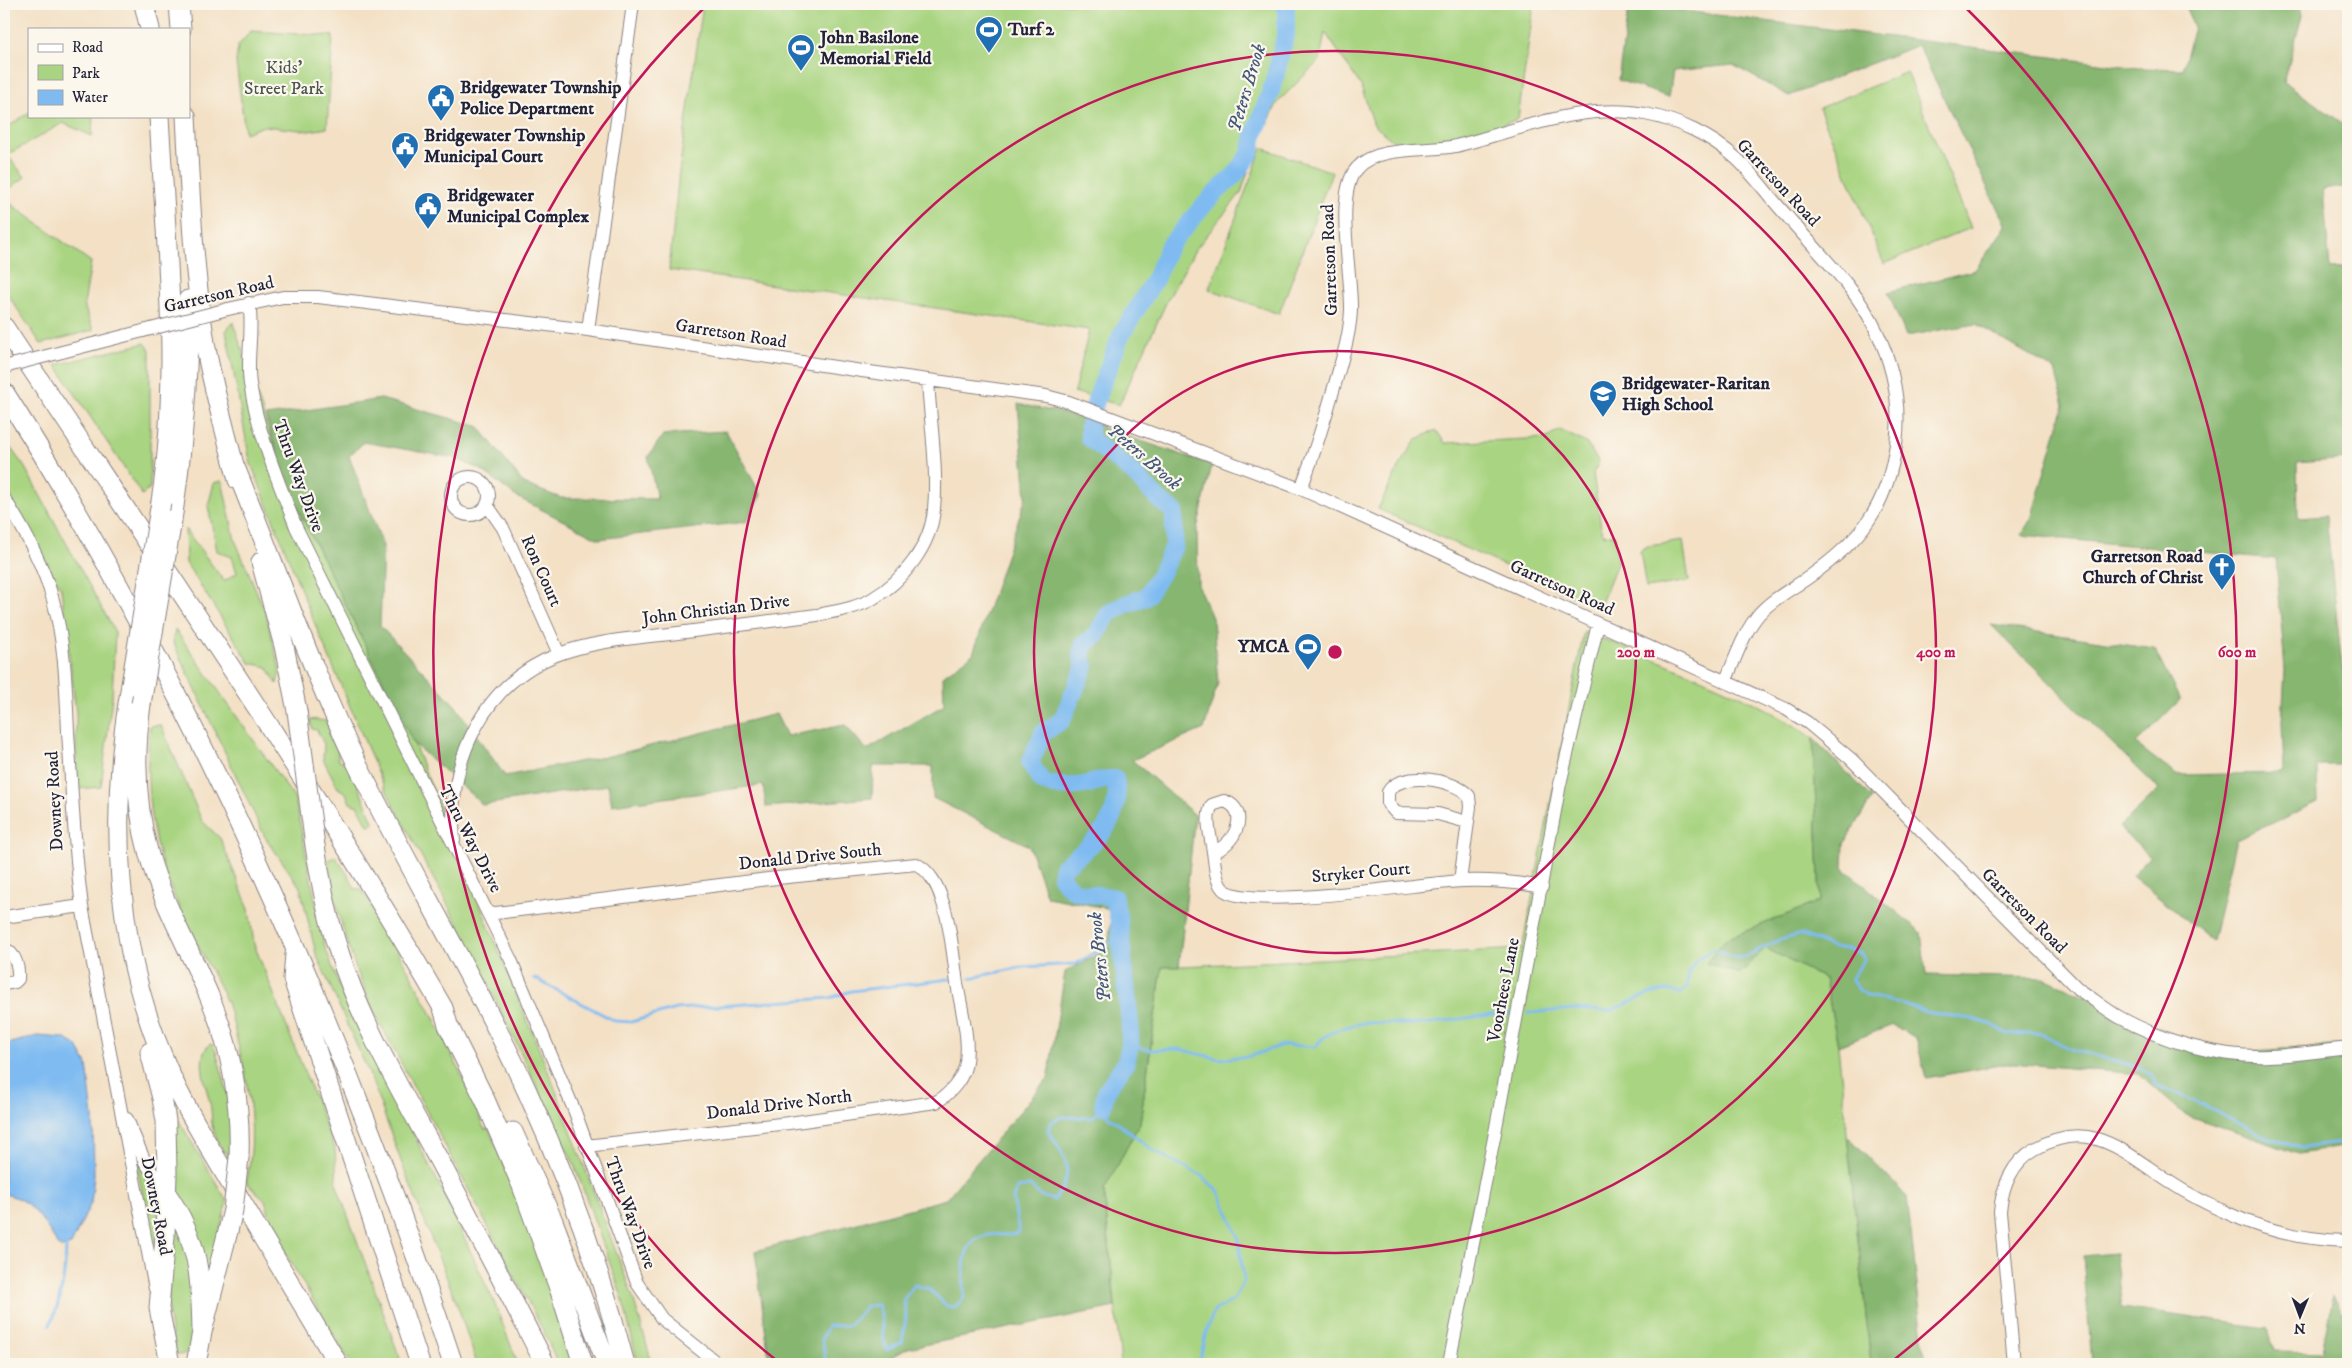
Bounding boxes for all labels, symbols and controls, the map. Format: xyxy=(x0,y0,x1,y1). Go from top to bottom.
sports icon: Turf 2 xyxy=(974,15,1004,54)
place label: Turf 2 xyxy=(1007,19,1055,41)
place label: John Basilone Memorial Field xyxy=(818,27,933,70)
legend xyxy=(28,28,190,118)
sports icon: John Basilone Memorial Field xyxy=(786,33,816,72)
text: Road xyxy=(72,38,104,57)
water label: Peters Brook xyxy=(1223,41,1271,135)
park label: Kids' Street Park xyxy=(244,57,324,100)
text: Park xyxy=(72,64,101,83)
place label: Bridgewater Township Police Department xyxy=(460,77,621,120)
public building icon: Bridgewater Township Police Department xyxy=(426,83,456,122)
text: Water xyxy=(71,88,108,107)
place label: Bridgewater Township Municipal Court xyxy=(424,125,585,168)
public building icon: Bridgewater Township Municipal Court xyxy=(390,131,420,170)
street label: Garretson Road xyxy=(1732,134,1824,232)
place label: Bridgewater Municipal Complex xyxy=(447,185,589,228)
public building icon: Bridgewater Municipal Complex xyxy=(413,191,443,230)
street label: Garretson Road xyxy=(1317,204,1343,316)
street label: Garretson Road xyxy=(162,272,276,318)
street label: Garretson Road xyxy=(674,314,788,354)
place label: Bridgewater-Raritan High School xyxy=(1622,373,1770,416)
school or university icon: Bridgewater-Raritan High School xyxy=(1588,379,1618,418)
street label: Thru Way Drive xyxy=(268,417,328,535)
water label: Peters Brook xyxy=(1102,419,1186,495)
street label: Ron Court xyxy=(516,532,567,610)
place label: Garretson Road Church of Christ xyxy=(2083,546,2204,589)
church icon: Garretson Road Church of Christ xyxy=(2207,552,2237,591)
street label: Garretson Road xyxy=(1506,555,1618,621)
street label: John Christian Drive xyxy=(639,590,791,630)
sports icon: YMCA xyxy=(1293,632,1323,671)
place label: YMCA xyxy=(1237,636,1290,658)
centre of rings xyxy=(1326,643,1344,661)
text: 200 m xyxy=(1617,643,1656,662)
text: 400 m xyxy=(1915,643,1956,662)
text: 600 m xyxy=(2218,643,2257,662)
street label: Downey Road xyxy=(41,750,69,852)
street label: Thru Way Drive xyxy=(433,782,507,896)
street label: Donald Drive South xyxy=(737,839,883,875)
street label: Stryker Court xyxy=(1311,858,1411,888)
street label: Garretson Road xyxy=(1977,864,2071,958)
water label: Peters Brook xyxy=(1084,911,1116,1003)
street label: Voorhees Lane xyxy=(1483,936,1525,1045)
street label: Donald Drive North xyxy=(705,1085,854,1125)
street label: Thru Way Drive xyxy=(600,1154,660,1272)
street label: Downey Road xyxy=(136,1155,176,1257)
north arrow xyxy=(2274,1290,2324,1340)
text: N xyxy=(2293,1319,2306,1337)

